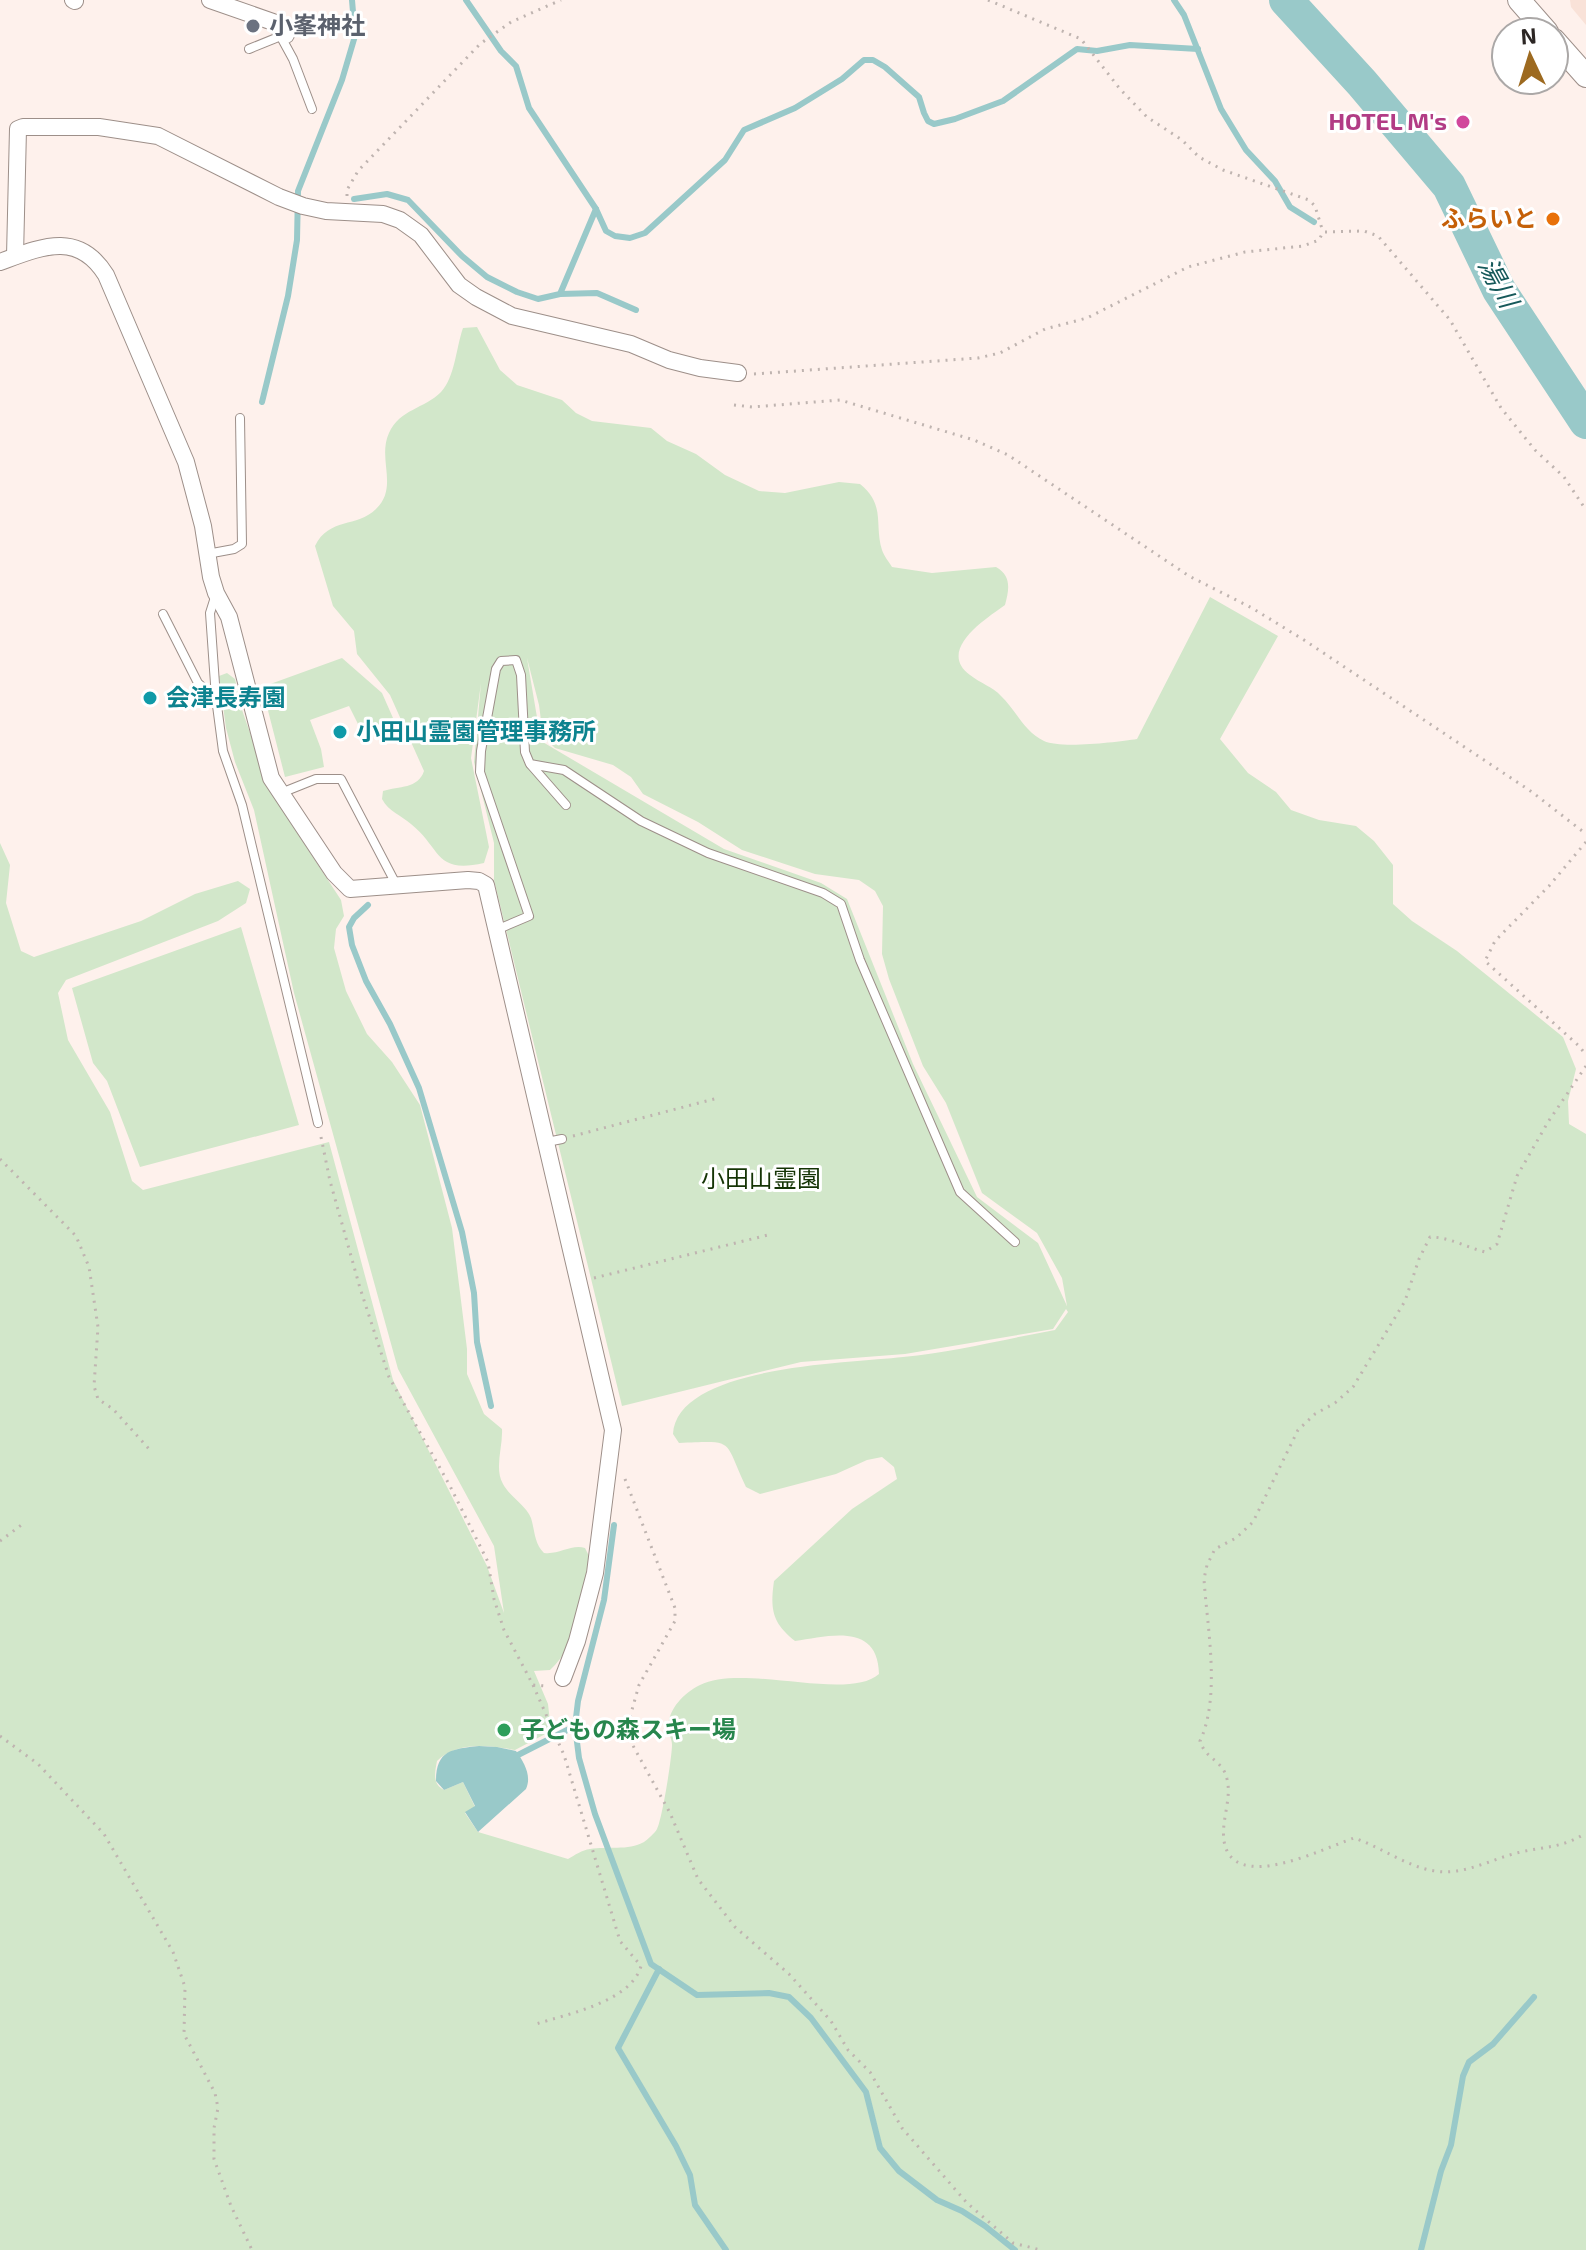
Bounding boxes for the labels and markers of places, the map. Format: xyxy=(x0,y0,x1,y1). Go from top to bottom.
place label: 小峯神社 xyxy=(269,10,365,39)
marker: 小峯神社 xyxy=(244,17,262,35)
place label: HOTEL M's xyxy=(1329,106,1447,135)
marker: HOTEL M's xyxy=(1454,113,1472,131)
place label: ふらいと xyxy=(1441,203,1537,232)
marker: ふらいと xyxy=(1544,210,1562,228)
place label: 会津長寿園 xyxy=(166,682,286,711)
marker: 会津長寿園 xyxy=(141,689,159,707)
place label: 小田山霊園管理事務所 xyxy=(356,716,596,745)
marker: 小田山霊園管理事務所 xyxy=(331,723,349,741)
place label: 子どもの森スキー場 xyxy=(520,1714,736,1743)
marker: 子どもの森スキー場 xyxy=(495,1721,513,1739)

